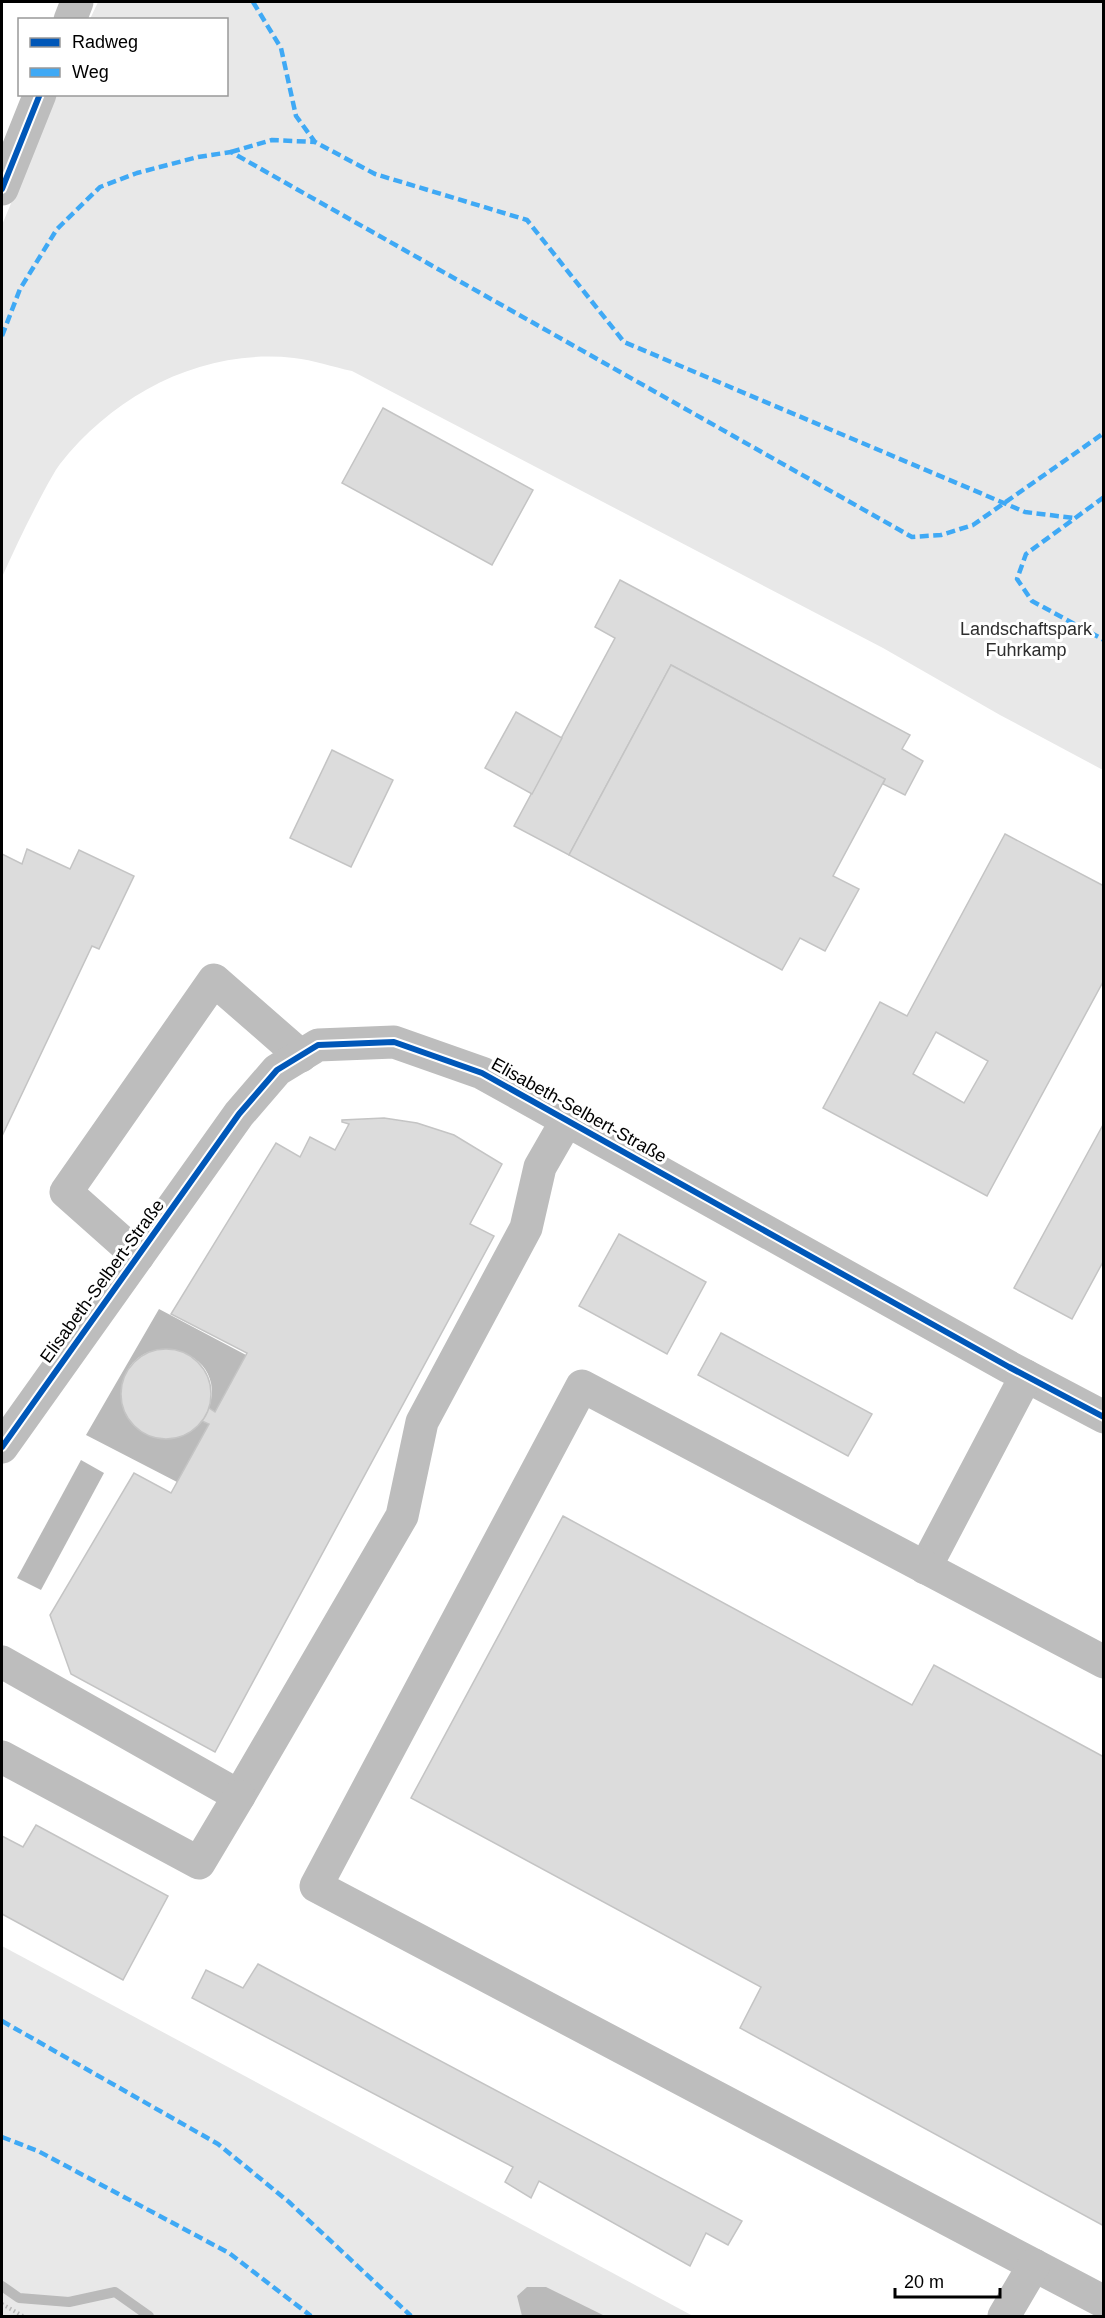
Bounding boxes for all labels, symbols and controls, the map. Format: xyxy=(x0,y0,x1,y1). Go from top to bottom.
legend xyxy=(18,18,228,96)
text: Radweg xyxy=(72,32,138,52)
text: Weg xyxy=(72,62,109,82)
park label: Landschaftspark Fuhrkamp xyxy=(960,619,1093,660)
street label: Elisabeth-Selbert-Straße xyxy=(488,1053,670,1167)
street label: Elisabeth-Selbert-Straße xyxy=(36,1195,168,1367)
scale bar xyxy=(895,2261,1000,2299)
text: 20 m xyxy=(904,2272,944,2292)

